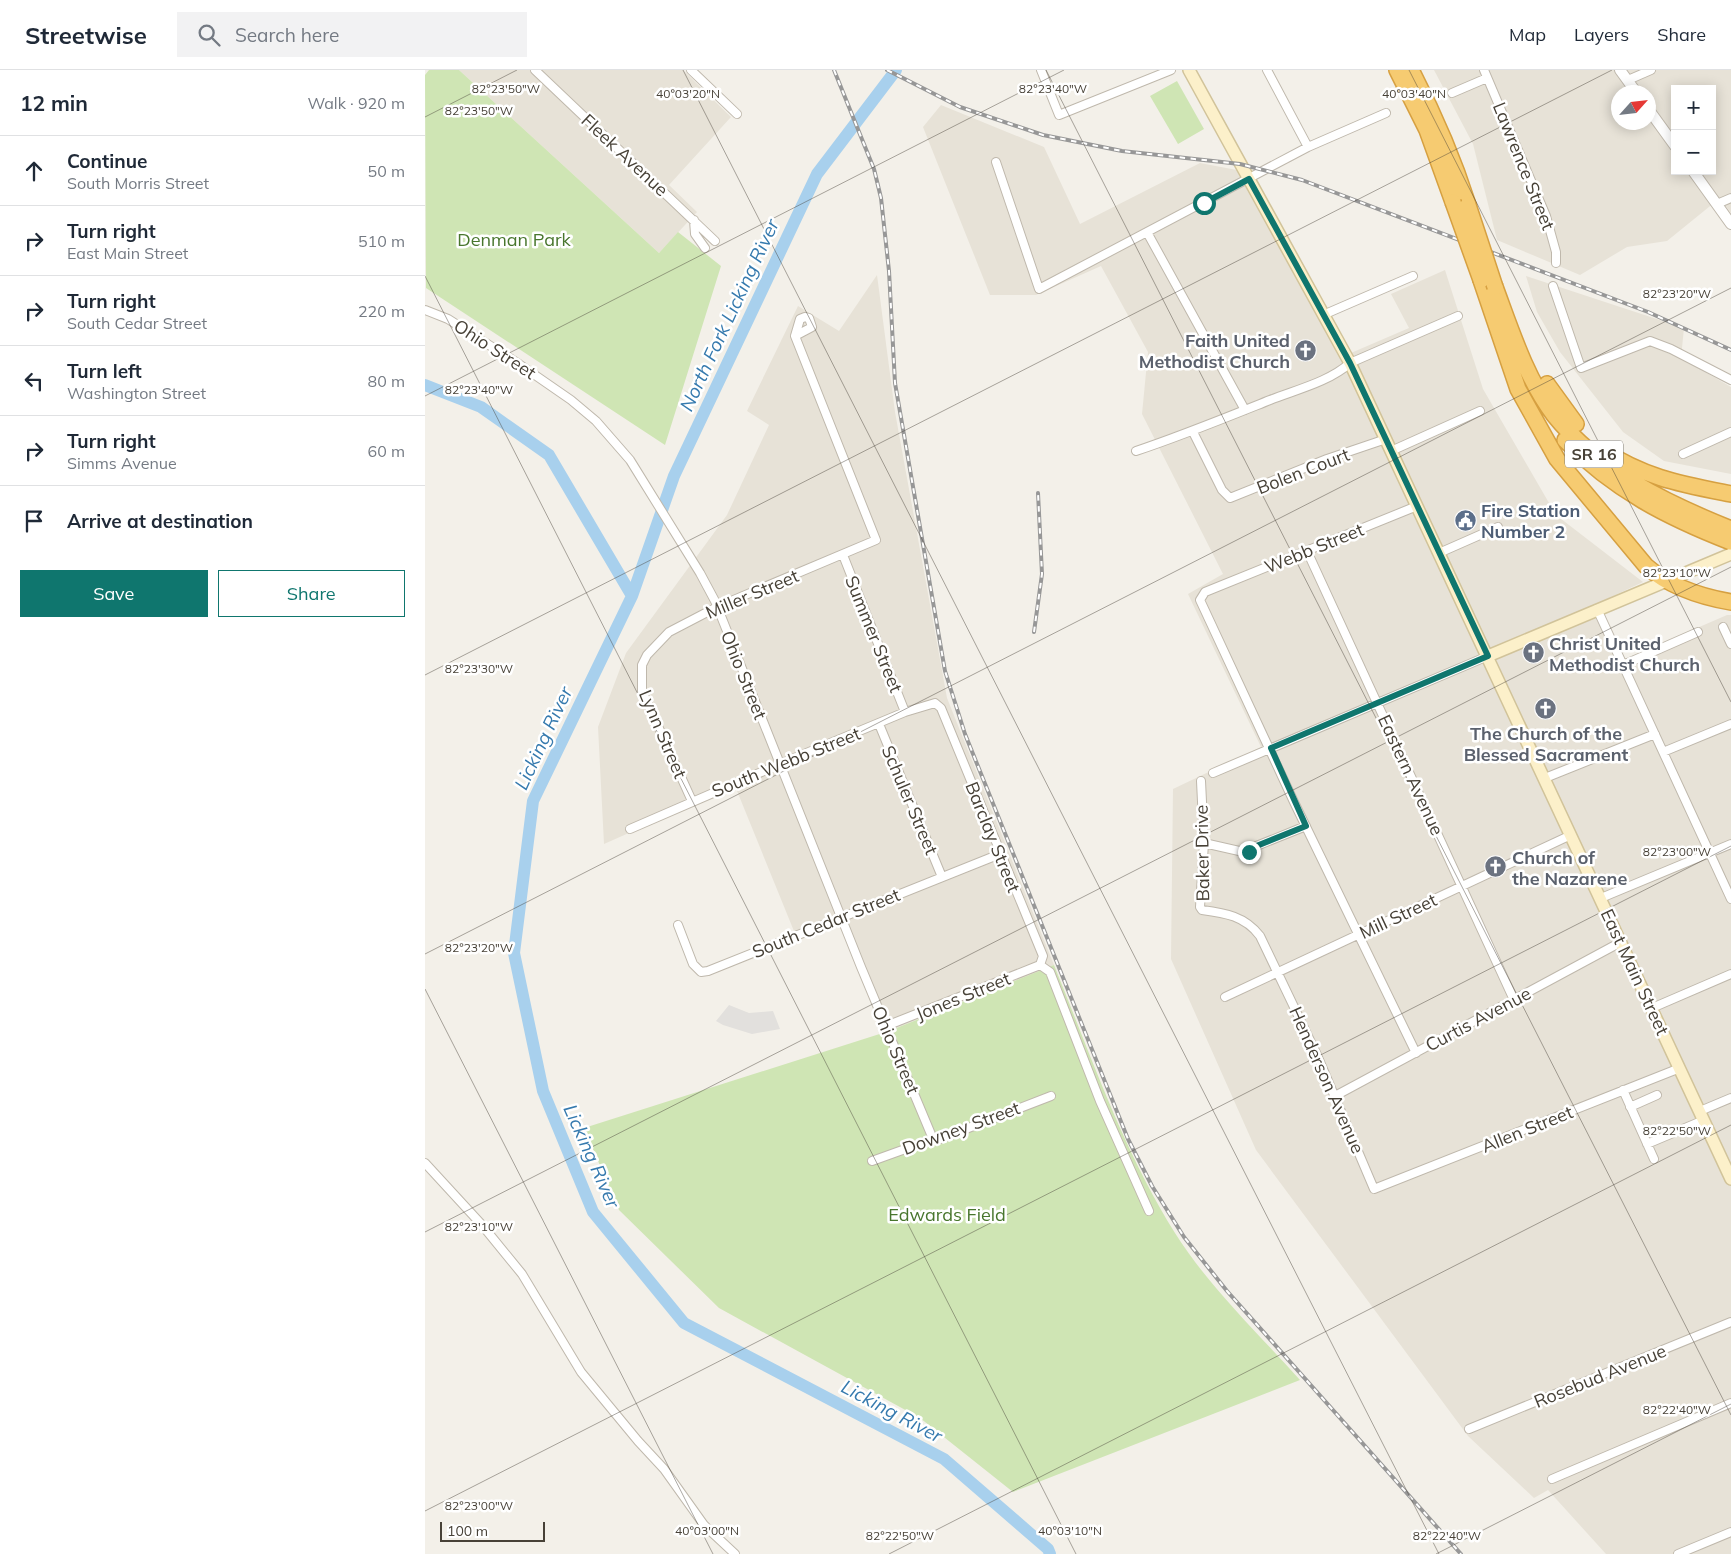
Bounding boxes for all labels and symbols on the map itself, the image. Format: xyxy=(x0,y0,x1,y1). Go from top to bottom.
text: 82°23'50"W xyxy=(472,81,540,96)
text: 82°23'40"W xyxy=(1019,81,1087,96)
north arrow xyxy=(1611,85,1656,130)
text: 40°03'20"N xyxy=(656,86,720,101)
text: 40°03'40"N xyxy=(1382,86,1446,101)
street label: Lawrence Street xyxy=(1488,99,1560,233)
text: 82°23'50"W xyxy=(445,103,513,118)
street label: Fleek Avenue xyxy=(577,109,673,201)
route start xyxy=(1193,192,1216,215)
water label: North Fork Licking River xyxy=(674,214,785,415)
park label: Denman Park xyxy=(457,228,571,251)
text: 82°23'20"W xyxy=(1643,286,1711,301)
street label: Ohio Street xyxy=(450,314,540,384)
place label: Faith United Methodist Church xyxy=(1139,329,1290,373)
church icon: Faith United Methodist Church xyxy=(1294,338,1318,362)
text: 82°23'40"W xyxy=(445,382,513,397)
road number: SR 16 xyxy=(1565,440,1623,468)
street label: Bolen Court xyxy=(1253,443,1353,499)
place label: Fire Station Number 2 xyxy=(1481,499,1580,543)
public building icon: Fire Station Number 2 xyxy=(1453,508,1477,532)
street label: Webb Street xyxy=(1261,518,1367,578)
street label: Miller Street xyxy=(702,564,802,624)
text: 82°23'10"W xyxy=(1643,565,1711,580)
street label: Summer Street xyxy=(840,572,908,696)
street label: Ohio Street xyxy=(716,627,772,723)
place label: Christ United Methodist Church xyxy=(1549,632,1700,676)
church icon: Christ United Methodist Church xyxy=(1521,641,1545,665)
text: 82°23'30"W xyxy=(445,661,513,676)
water label: Licking River xyxy=(509,682,578,793)
street label: Lynn Street xyxy=(634,686,692,782)
church icon: The Church of the Blessed Sacrament xyxy=(1534,696,1558,720)
street label: Eastern Avenue xyxy=(1373,711,1449,839)
street label: South Webb Street xyxy=(708,722,864,802)
place label: The Church of the Blessed Sacrament xyxy=(1464,722,1629,766)
street label: Schuler Street xyxy=(877,742,943,858)
street label: Barclay Street xyxy=(960,778,1026,896)
street label: Baker Drive xyxy=(1190,805,1214,901)
route end xyxy=(1238,841,1261,864)
text: 82°23'00"W xyxy=(1643,844,1711,859)
place label: Church of the Nazarene xyxy=(1512,846,1627,890)
church icon: Church of the Nazarene xyxy=(1484,855,1508,879)
street label: South Cedar Street xyxy=(749,883,903,963)
street label: Mill Street xyxy=(1356,888,1440,944)
street label: East Main Street xyxy=(1596,905,1674,1039)
text: 82°23'20"W xyxy=(445,940,513,955)
street label: Jones Street xyxy=(912,967,1014,1025)
street label: Curtis Avenue xyxy=(1421,982,1535,1056)
street label: Ohio Street xyxy=(867,1002,925,1098)
street label: Henderson Avenue xyxy=(1284,1003,1370,1157)
street label: Downey Street xyxy=(899,1096,1023,1160)
water label: Licking River xyxy=(558,1100,626,1213)
street label: Allen Street xyxy=(1478,1100,1576,1158)
text: 82°22'50"W xyxy=(1643,1123,1711,1138)
park label: Edwards Field xyxy=(888,1203,1006,1226)
text: 82°23'10"W xyxy=(445,1219,513,1234)
street label: Rosebud Avenue xyxy=(1530,1339,1670,1413)
water label: Licking River xyxy=(837,1374,948,1448)
text: 82°22'40"W xyxy=(1643,1402,1711,1417)
text: 82°23'00"W xyxy=(445,1498,513,1513)
scale bar xyxy=(440,1519,545,1542)
text: 40°03'00"N xyxy=(675,1523,739,1538)
text: 40°03'10"N xyxy=(1038,1523,1102,1538)
text: 82°22'50"W xyxy=(866,1528,934,1543)
text: 82°22'40"W xyxy=(1413,1528,1481,1543)

